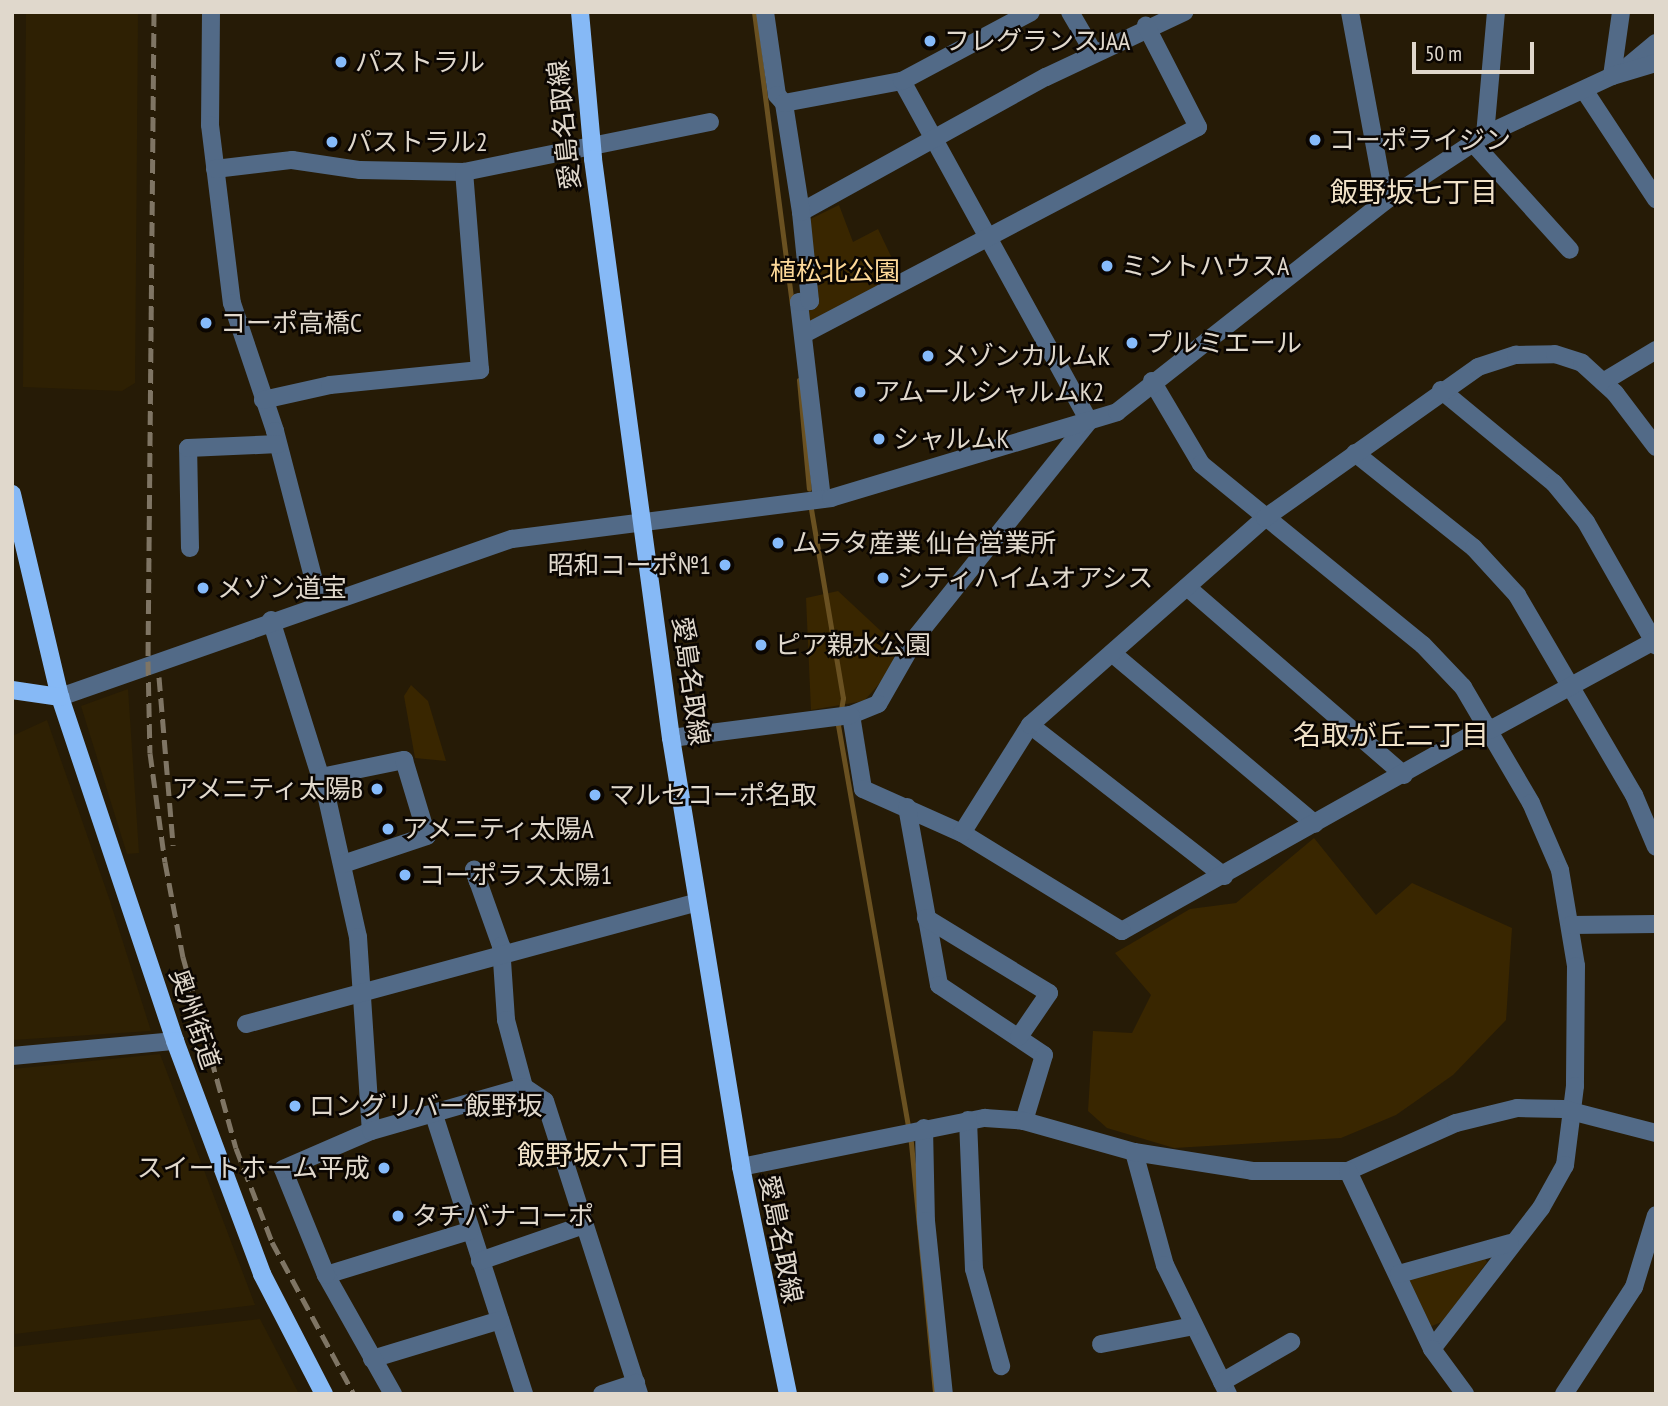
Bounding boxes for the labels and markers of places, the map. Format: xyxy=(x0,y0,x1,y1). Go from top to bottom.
place label: フレグランスJAA xyxy=(944,25,1131,57)
marker: フレグランスJAA xyxy=(922,33,938,49)
place label: パストラル xyxy=(355,46,485,78)
marker: パストラル xyxy=(333,54,349,70)
place label: コーポライジン xyxy=(1329,124,1511,156)
place label: パストラル2 xyxy=(346,126,488,158)
marker: コーポライジン xyxy=(1307,132,1323,148)
marker: パストラル2 xyxy=(324,134,340,150)
place label: ミントハウスA xyxy=(1121,250,1289,282)
marker: ミントハウスA xyxy=(1099,258,1115,274)
place label: コーポ高橋C xyxy=(220,307,362,339)
marker: コーポ高橋C xyxy=(198,315,214,331)
place label: プルミエール xyxy=(1146,327,1302,359)
marker: プルミエール xyxy=(1124,335,1140,351)
place label: メゾンカルムK xyxy=(942,340,1111,372)
marker: メゾンカルムK xyxy=(920,348,936,364)
place label: アムールシャルムK2 xyxy=(874,376,1107,408)
marker: アムールシャルムK2 xyxy=(852,384,868,400)
place label: シャルムK xyxy=(893,423,1010,455)
marker: シャルムK xyxy=(871,431,887,447)
place label: ムラタ産業 仙台営業所 xyxy=(792,527,1058,559)
marker: ムラタ産業 仙台営業所 xyxy=(770,535,786,551)
place label: 昭和コーポ№1 xyxy=(548,549,711,581)
marker: 昭和コーポ№1 xyxy=(717,557,733,573)
place label: シティハイムオアシス xyxy=(897,562,1157,594)
marker: シティハイムオアシス xyxy=(875,570,891,586)
place label: メゾン道宝 xyxy=(217,572,347,604)
marker: メゾン道宝 xyxy=(195,580,211,596)
place label: ピア親水公園 xyxy=(775,629,931,661)
marker: ピア親水公園 xyxy=(753,637,769,653)
place label: アメニティ太陽B xyxy=(169,773,363,805)
place label: マルセコーポ名取 xyxy=(609,779,817,811)
marker: アメニティ太陽B xyxy=(369,781,385,797)
marker: マルセコーポ名取 xyxy=(587,787,603,803)
place label: アメニティ太陽A xyxy=(402,813,596,845)
marker: アメニティ太陽A xyxy=(380,821,396,837)
place label: コーポラス太陽1 xyxy=(419,859,613,891)
marker: コーポラス太陽1 xyxy=(397,867,413,883)
place label: ロングリバー飯野坂 xyxy=(309,1090,543,1122)
marker: ロングリバー飯野坂 xyxy=(287,1098,303,1114)
place label: スイートホーム平成 xyxy=(136,1152,370,1184)
marker: スイートホーム平成 xyxy=(376,1160,392,1176)
place label: タチバナコーポ xyxy=(412,1200,594,1232)
marker: タチバナコーポ xyxy=(390,1208,406,1224)

